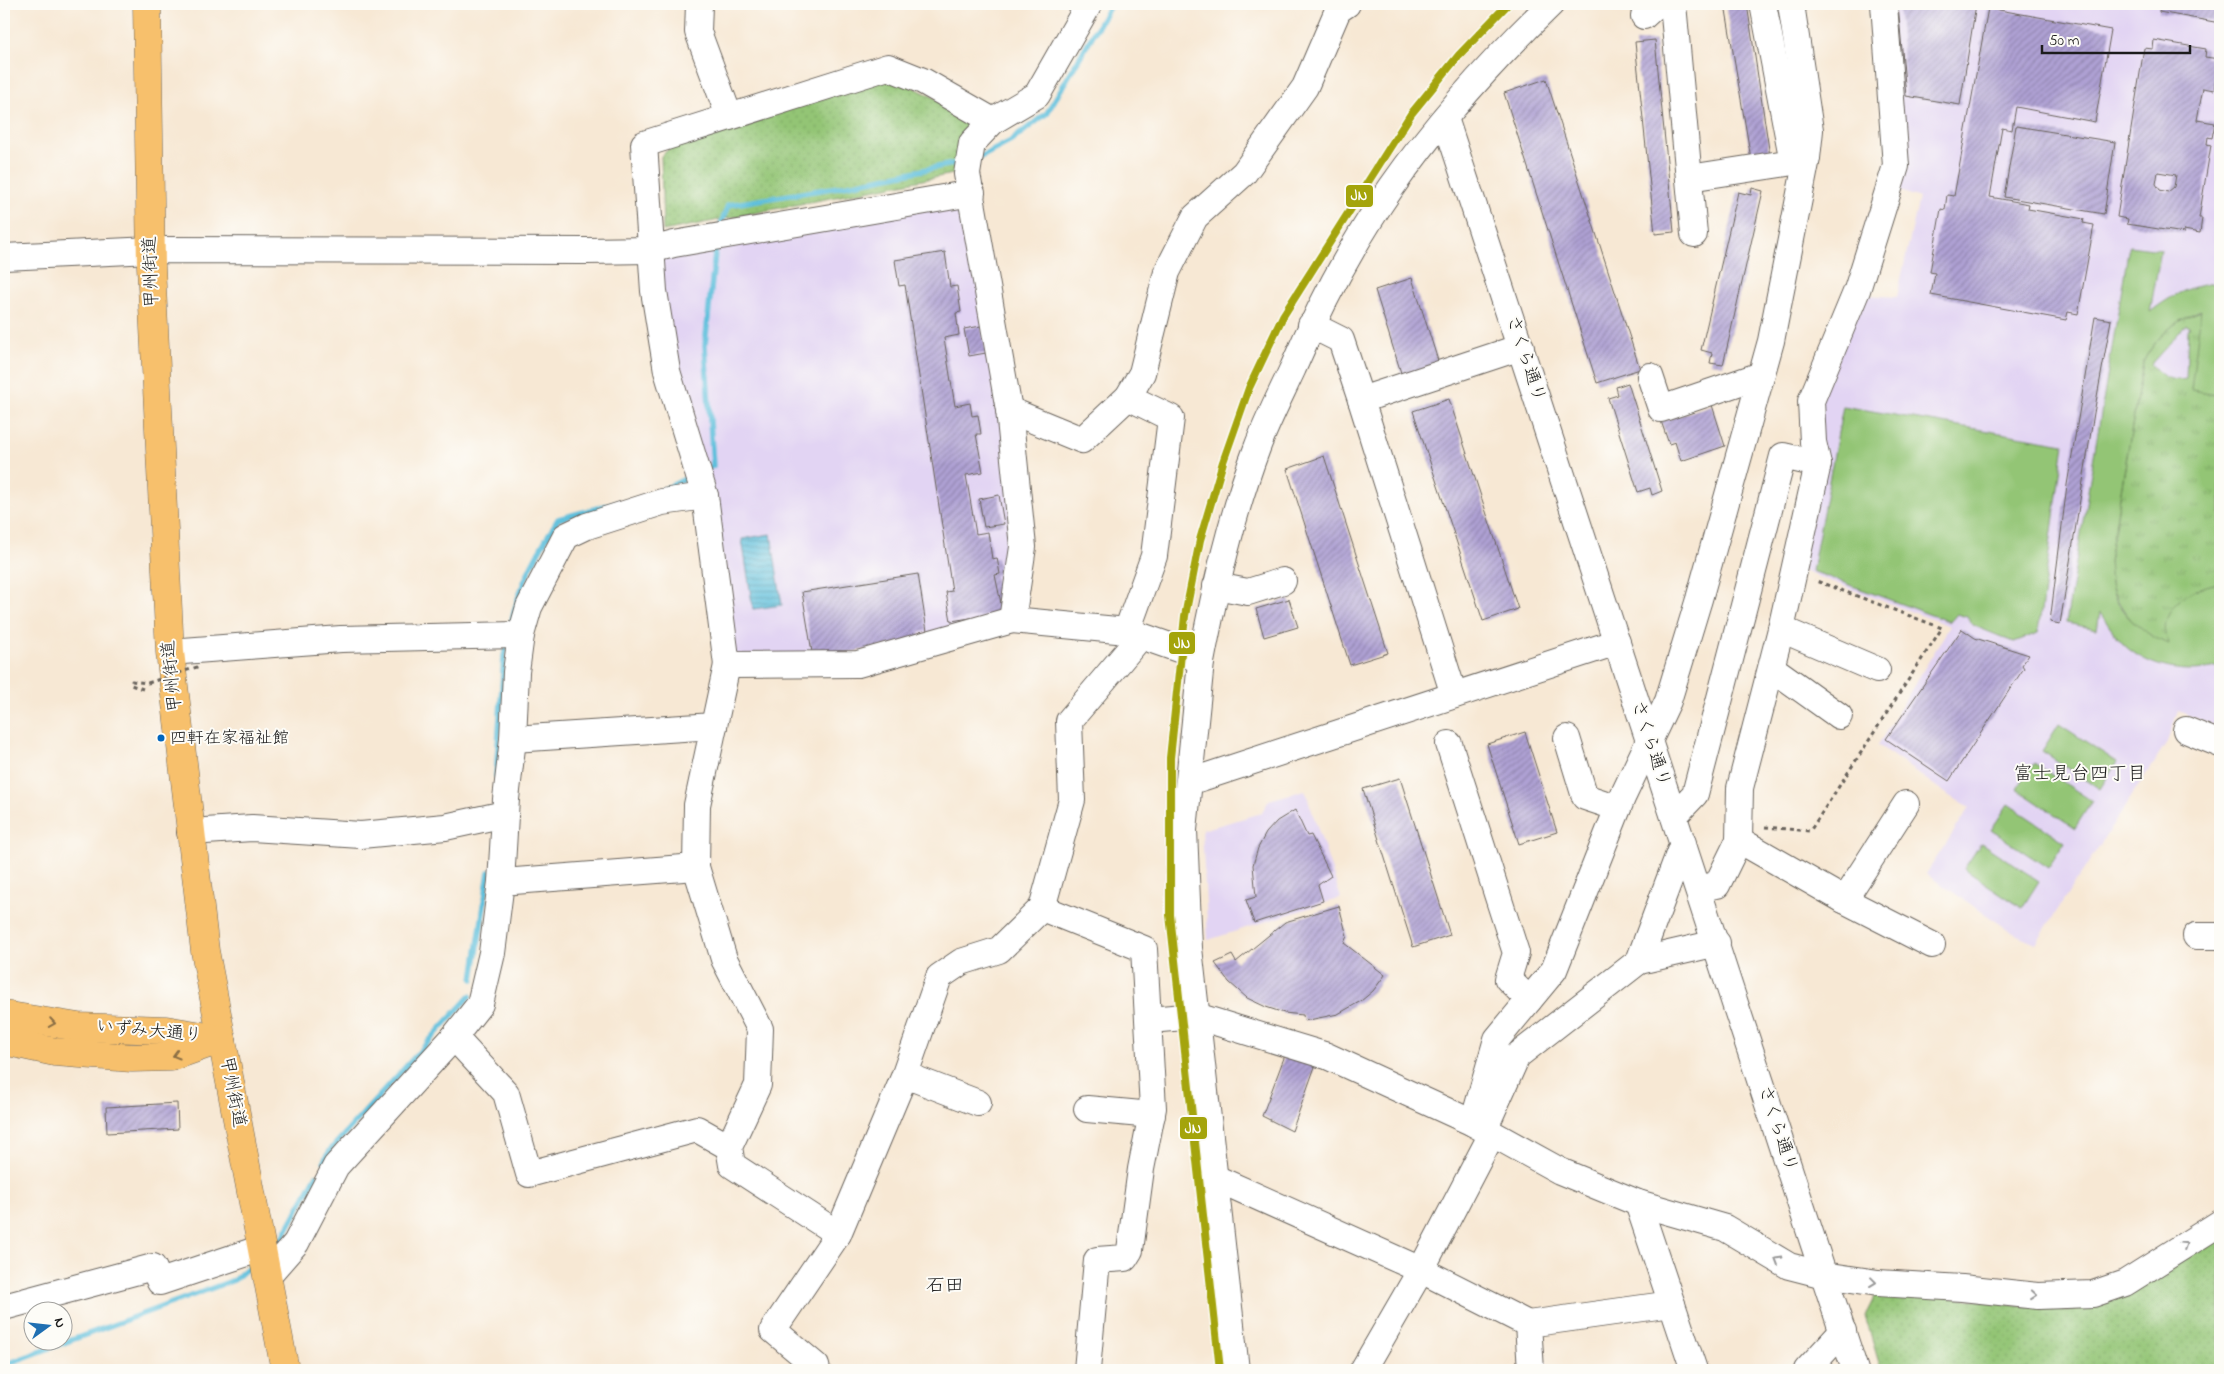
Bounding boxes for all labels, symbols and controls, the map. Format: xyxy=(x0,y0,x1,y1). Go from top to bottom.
scale bar xyxy=(2042,22,2189,54)
text: 50 m xyxy=(2049,30,2080,52)
line badge: JN xyxy=(1345,184,1374,208)
text: JN xyxy=(1351,186,1367,207)
street label: 甲州街道 xyxy=(138,236,166,308)
street label: さくら通り xyxy=(1499,312,1551,406)
line badge: JN xyxy=(1168,631,1196,655)
text: JN xyxy=(1174,634,1190,655)
street label: 甲州街道 xyxy=(156,639,190,713)
street label: さくら通り xyxy=(1624,697,1676,791)
place label: 四軒在家福祉館 xyxy=(170,726,289,751)
marker: 四軒在家福祉館 xyxy=(156,733,166,743)
district label: 富士見台四丁目 xyxy=(2013,761,2147,788)
street label: いずみ大通り xyxy=(95,1014,203,1050)
one-way arrow xyxy=(48,1017,56,1028)
one-way arrow xyxy=(172,1049,180,1059)
street label: 甲州街道 xyxy=(212,1054,252,1130)
street label: さくら通り xyxy=(1751,1082,1803,1176)
line badge: JN xyxy=(1179,1116,1208,1140)
text: JN xyxy=(1185,1119,1201,1140)
one-way arrow xyxy=(2178,1242,2187,1252)
one-way arrow xyxy=(1775,1257,1784,1267)
district label: 石田 xyxy=(926,1273,964,1300)
one-way arrow xyxy=(1869,1276,1877,1287)
one-way arrow xyxy=(2031,1289,2039,1300)
north arrow xyxy=(22,1302,72,1352)
text: N xyxy=(48,1316,70,1330)

